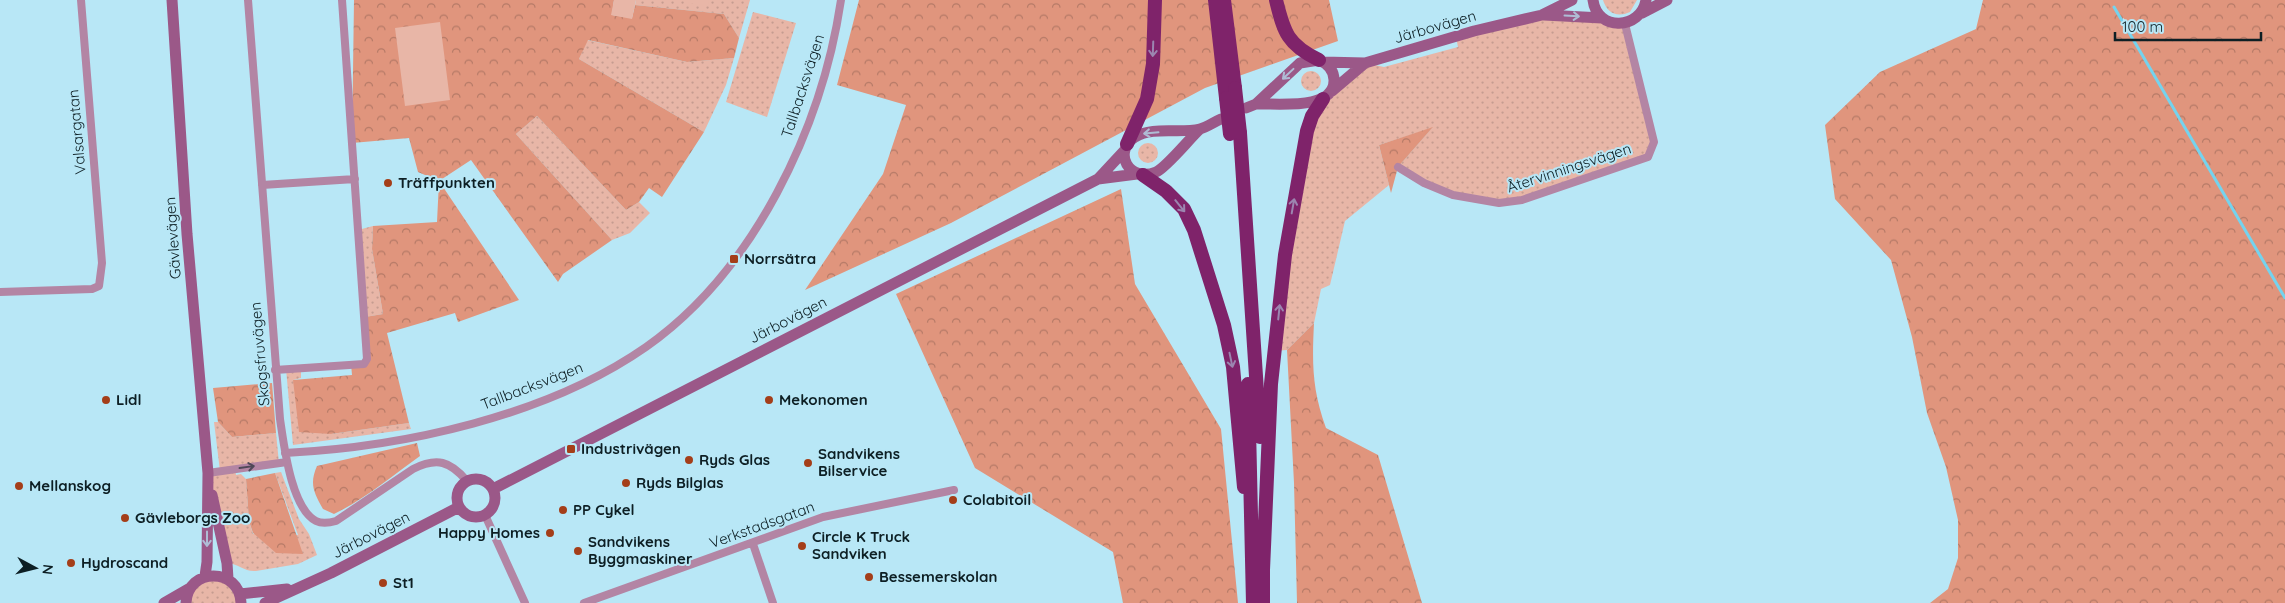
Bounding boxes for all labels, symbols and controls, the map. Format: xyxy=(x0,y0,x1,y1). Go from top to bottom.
street label: Järbovägen xyxy=(1392,6,1478,47)
scale bar xyxy=(2115,10,2261,42)
one-way arrow xyxy=(1564,11,1580,21)
text: 100 m xyxy=(2122,17,2163,36)
street label: Tallbacksvägen xyxy=(777,32,828,140)
one-way arrow xyxy=(1149,40,1158,56)
one-way arrow xyxy=(1282,68,1294,80)
street label: Valsargatan xyxy=(63,89,90,175)
one-way arrow xyxy=(1144,128,1160,137)
street label: Återvinningsvägen xyxy=(1504,138,1633,197)
place label: Träffpunkten xyxy=(398,173,495,192)
marker: Träffpunkten xyxy=(382,177,394,189)
street label: Gävlevägen xyxy=(160,196,185,280)
one-way arrow xyxy=(1288,199,1298,215)
one-way arrow xyxy=(1175,200,1186,213)
place label: Norrsätra xyxy=(744,249,816,268)
marker: Norrsätra xyxy=(728,253,740,265)
street label: Järbovägen xyxy=(746,292,830,347)
street label: Skogsfruvägen xyxy=(245,301,274,407)
one-way arrow xyxy=(1274,305,1284,321)
one-way arrow xyxy=(1227,351,1236,367)
street label: Tallbacksvägen xyxy=(478,357,585,414)
place label: Lidl xyxy=(116,390,141,409)
place label: Mekonomen xyxy=(779,390,868,409)
marker: Lidl xyxy=(100,394,112,406)
marker: Mekonomen xyxy=(763,394,775,406)
place label: Industrivägen xyxy=(581,439,681,458)
marker: Industrivägen xyxy=(565,443,577,455)
place label: Sandvikens Bilservice xyxy=(818,444,900,480)
place label: Ryds Glas xyxy=(699,450,770,469)
marker: Ryds Glas xyxy=(683,454,695,466)
marker: Sandvikens Bilservice xyxy=(802,457,814,469)
one-way arrow xyxy=(239,462,255,472)
place label: Ryds Bilglas xyxy=(636,473,723,492)
place label: Mellanskog xyxy=(29,476,111,495)
marker: Ryds Bilglas xyxy=(620,477,632,489)
marker: Mellanskog xyxy=(13,480,25,492)
place label: Colabitoil xyxy=(963,490,1031,509)
marker: Colabitoil xyxy=(947,494,959,506)
street label: Verkstadsgatan xyxy=(707,497,817,552)
place label: PP Cykel xyxy=(573,500,635,519)
marker: PP Cykel xyxy=(557,504,569,516)
street label: Järbovägen xyxy=(329,507,413,562)
place label: Gävleborgs Zoo xyxy=(135,508,250,527)
marker: Gävleborgs Zoo xyxy=(119,512,131,524)
place label: Happy Homes xyxy=(438,523,540,542)
marker: Happy Homes xyxy=(544,527,556,539)
place label: Circle K Truck Sandviken xyxy=(812,527,910,563)
one-way arrow xyxy=(202,530,212,547)
place label: Sandvikens Byggmaskiner xyxy=(588,532,693,568)
marker: Circle K Truck Sandviken xyxy=(796,540,808,552)
north arrow xyxy=(10,543,60,593)
marker: Sandvikens Byggmaskiner xyxy=(572,545,584,557)
place label: Hydroscand xyxy=(81,553,168,572)
marker: Hydroscand xyxy=(65,557,77,569)
text: N xyxy=(38,563,57,576)
place label: Bessemerskolan xyxy=(879,567,997,586)
marker: Bessemerskolan xyxy=(863,571,875,583)
place label: St1 xyxy=(393,573,414,592)
marker: St1 xyxy=(377,577,389,589)

